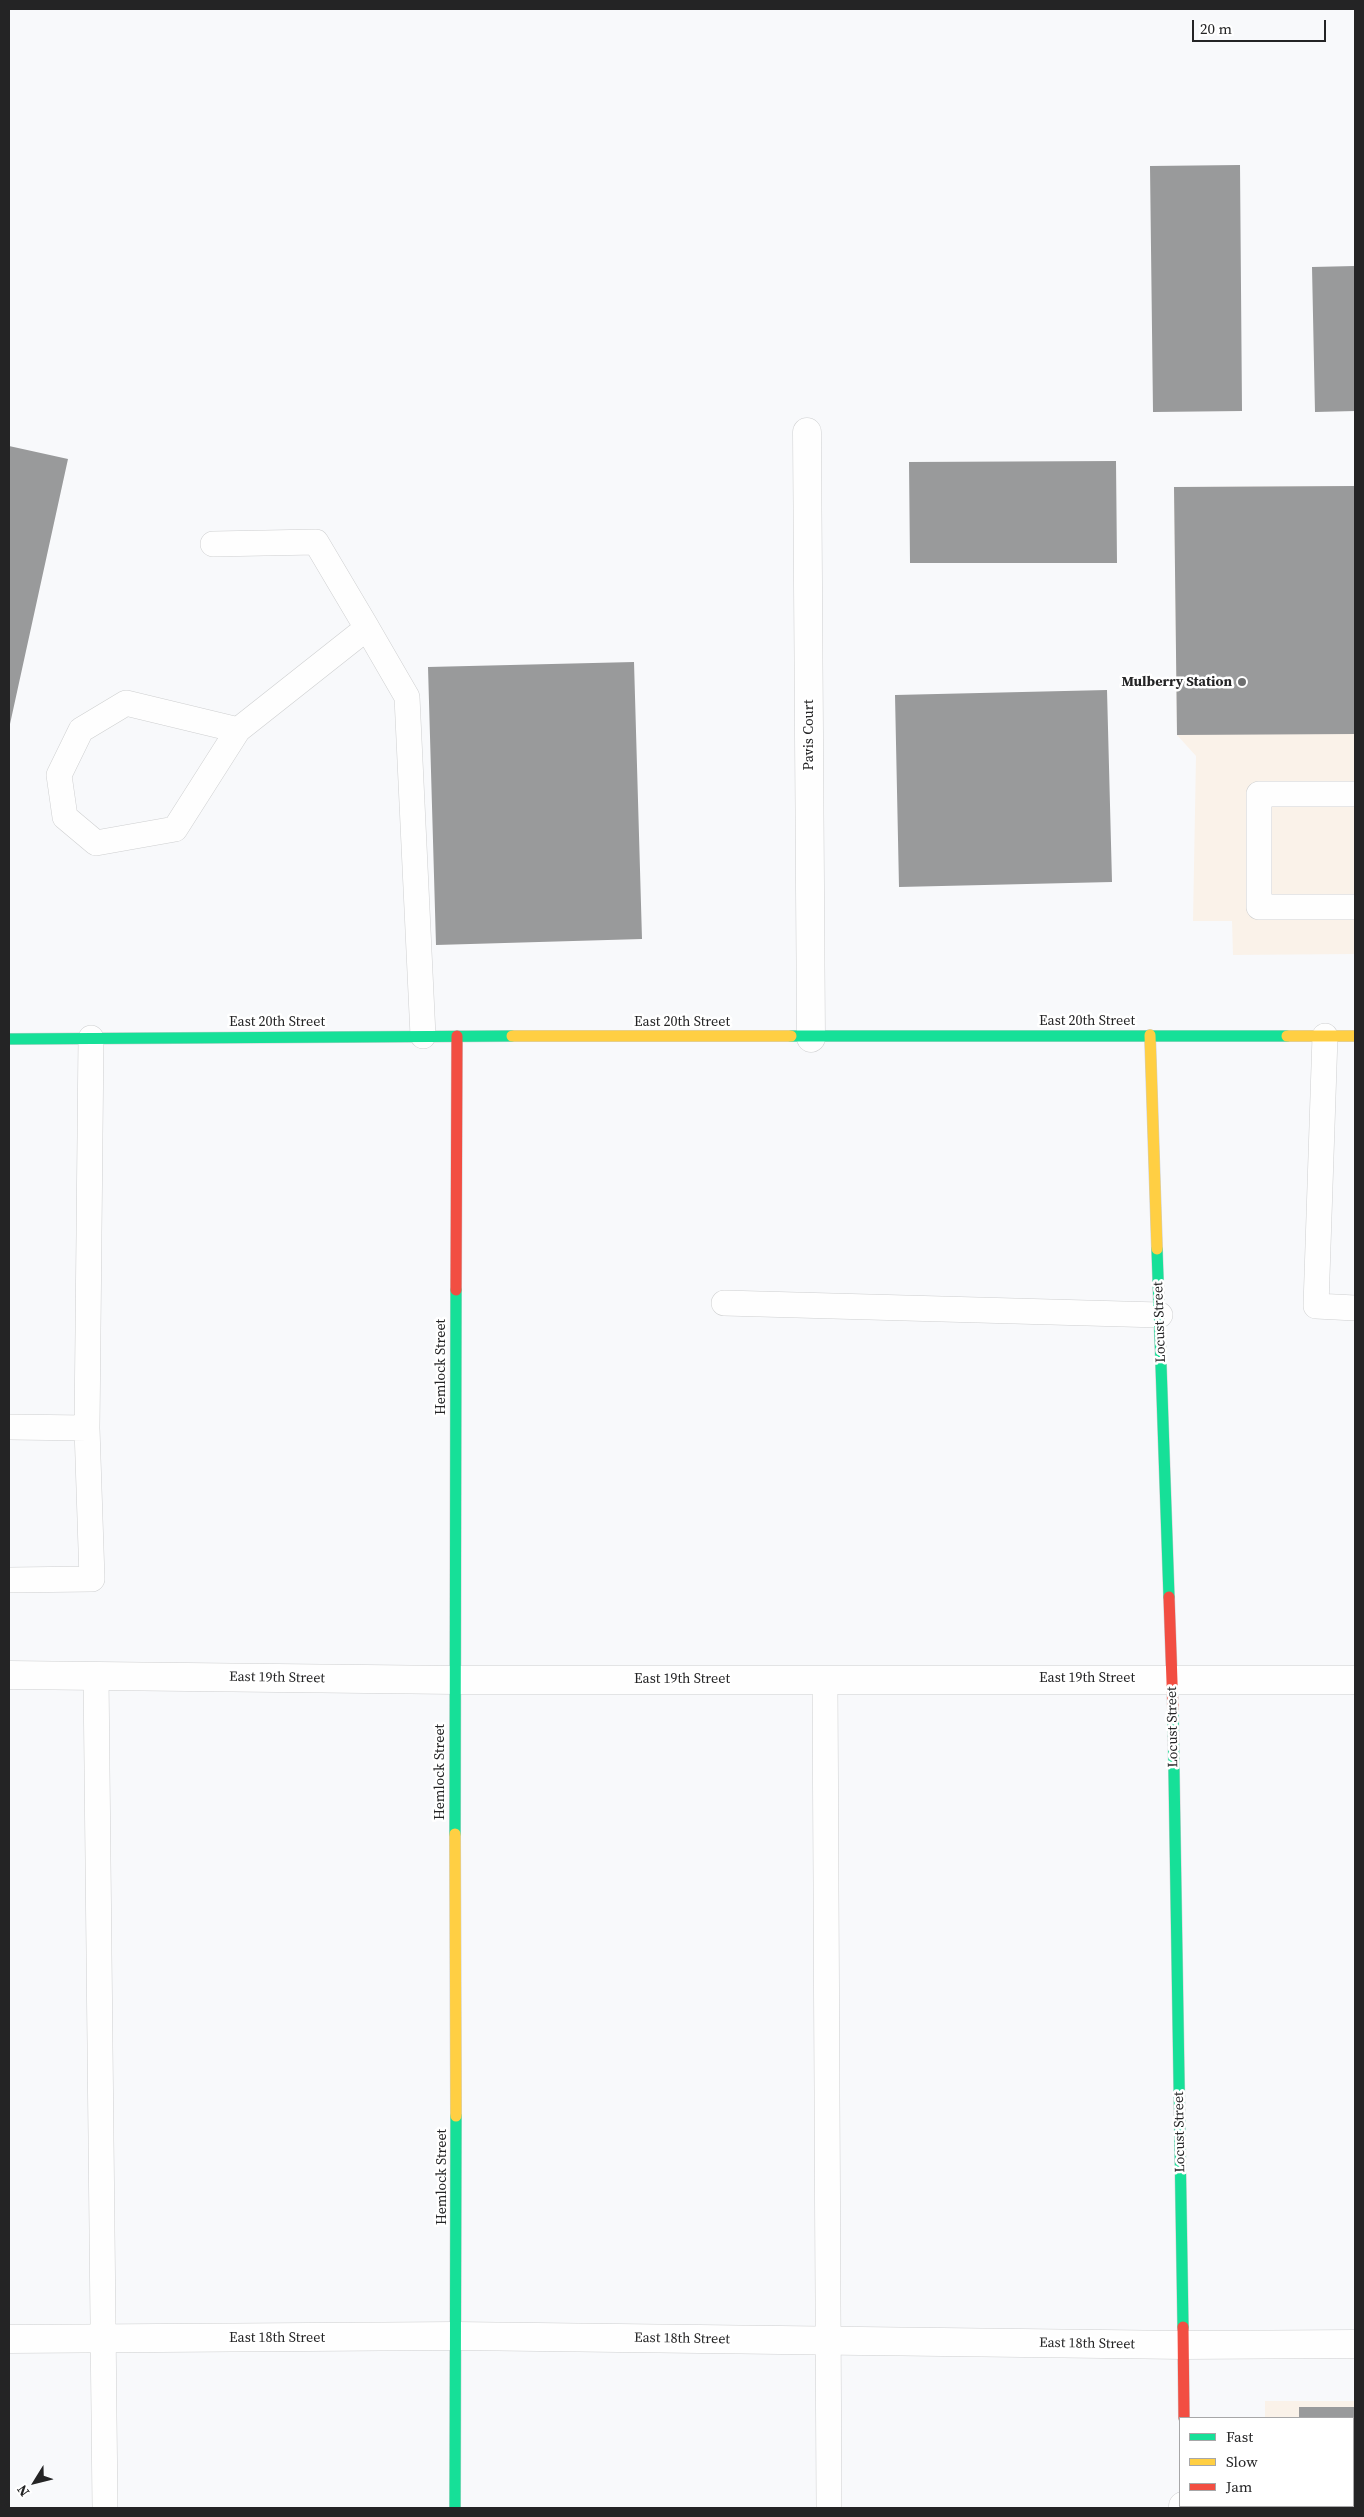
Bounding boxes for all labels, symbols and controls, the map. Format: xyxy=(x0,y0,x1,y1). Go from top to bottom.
scale bar xyxy=(1194,10,1328,42)
text: 20 m xyxy=(1200,18,1232,39)
place label: Mulberry Station xyxy=(1121,674,1232,690)
marker: Mulberry Station xyxy=(1236,676,1248,688)
street label: Pavis Court xyxy=(801,700,817,770)
street label: East 20th Street xyxy=(1039,1013,1135,1029)
street label: East 20th Street xyxy=(229,1014,325,1030)
street label: East 20th Street xyxy=(634,1014,730,1030)
street label: Locust Street xyxy=(1150,1281,1170,1363)
street label: Hemlock Street xyxy=(433,1319,449,1415)
street label: East 19th Street xyxy=(229,1669,325,1687)
street label: East 19th Street xyxy=(1039,1670,1135,1686)
street label: East 19th Street xyxy=(634,1671,730,1687)
street label: Locust Street xyxy=(1164,1686,1182,1768)
street label: Hemlock Street xyxy=(432,1724,448,1820)
street label: Locust Street xyxy=(1171,2091,1189,2173)
street label: Hemlock Street xyxy=(434,2129,450,2225)
street label: East 18th Street xyxy=(229,2330,325,2346)
street label: East 18th Street xyxy=(634,2330,730,2348)
street label: East 18th Street xyxy=(1039,2335,1135,2353)
legend xyxy=(1179,2417,1354,2507)
text: Fast xyxy=(1226,2426,1253,2447)
text: Slow xyxy=(1226,2451,1258,2472)
north arrow xyxy=(10,2457,60,2507)
text: Jam xyxy=(1226,2476,1252,2497)
text: N xyxy=(12,2481,34,2501)

